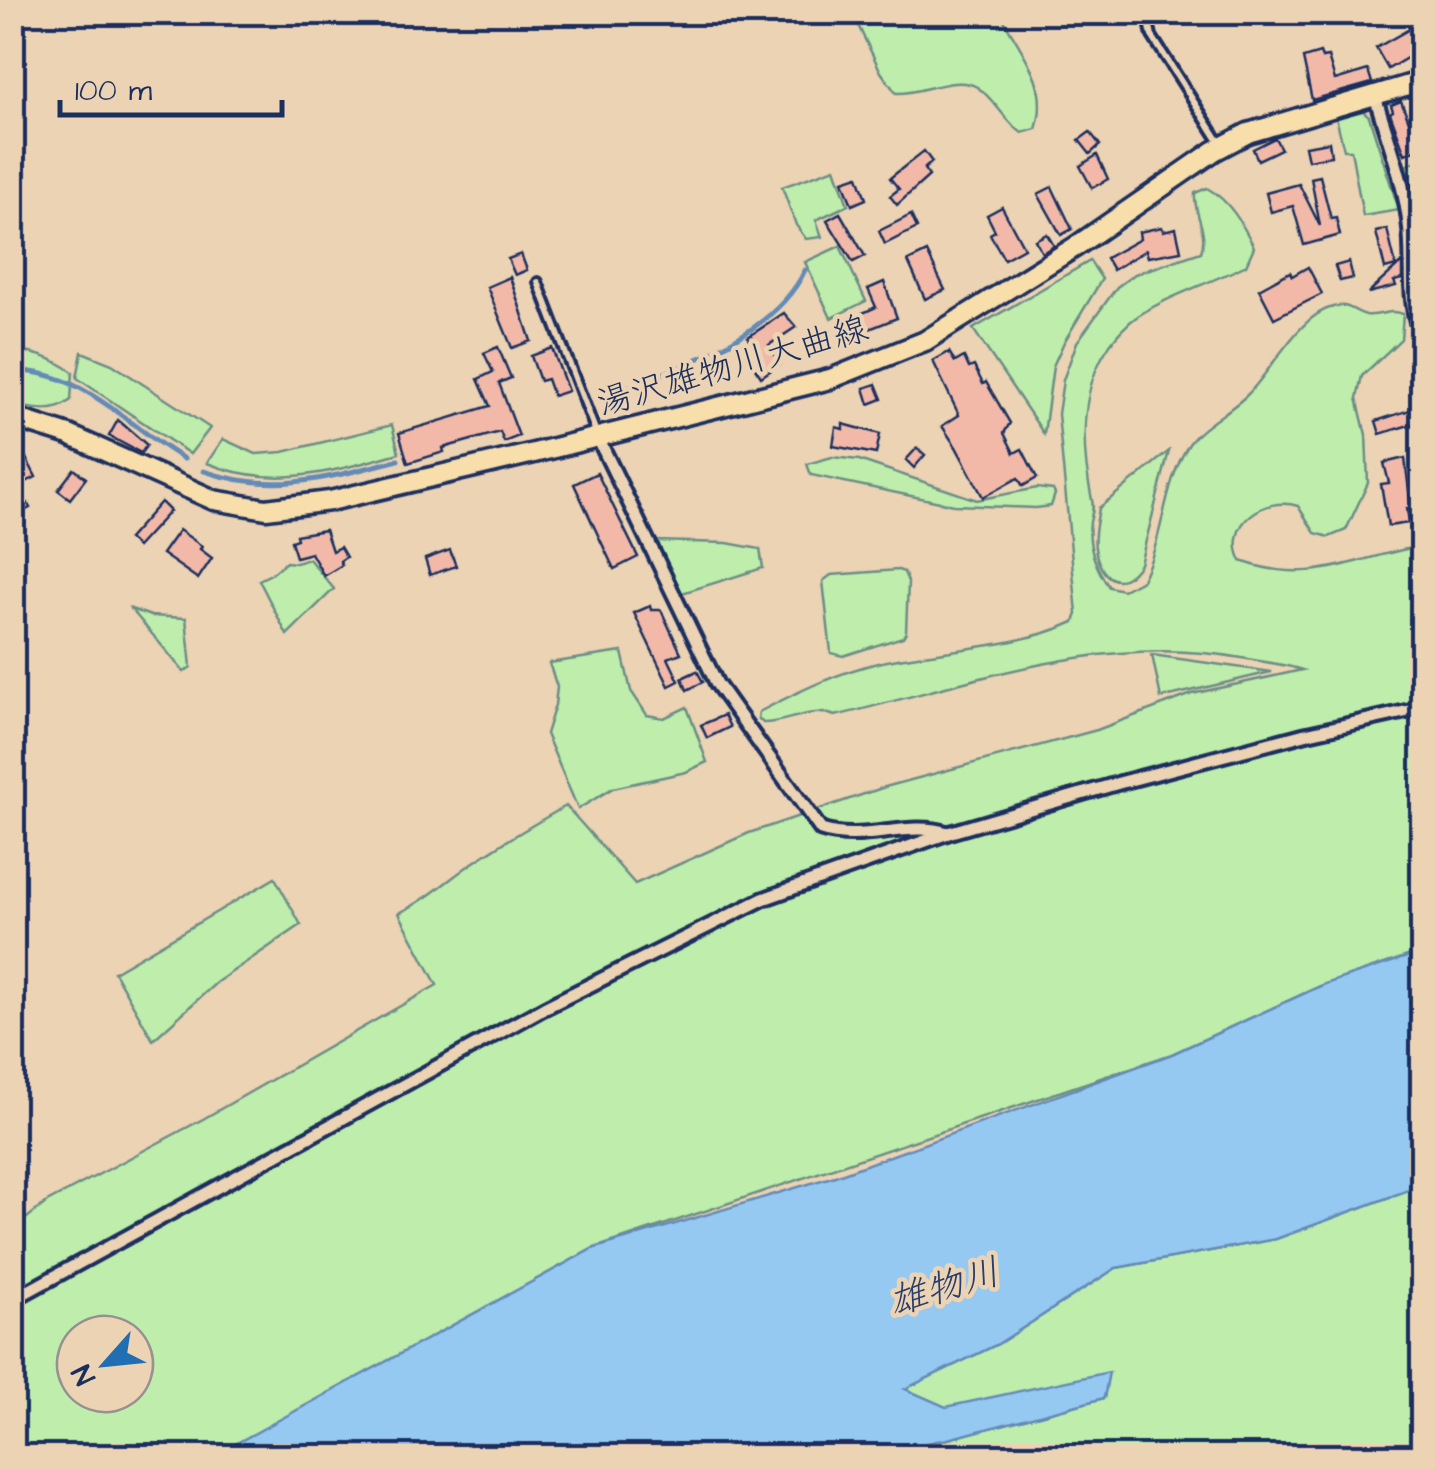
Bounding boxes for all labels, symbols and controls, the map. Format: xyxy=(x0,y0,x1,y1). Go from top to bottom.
scale bar xyxy=(60,55,282,117)
text: 100 m xyxy=(75,70,153,112)
street label: 湯沢雄物川大曲線 xyxy=(591,304,874,429)
water label: 雄物川 xyxy=(882,1246,1007,1329)
north arrow xyxy=(55,1314,155,1414)
text: N xyxy=(63,1358,105,1391)

